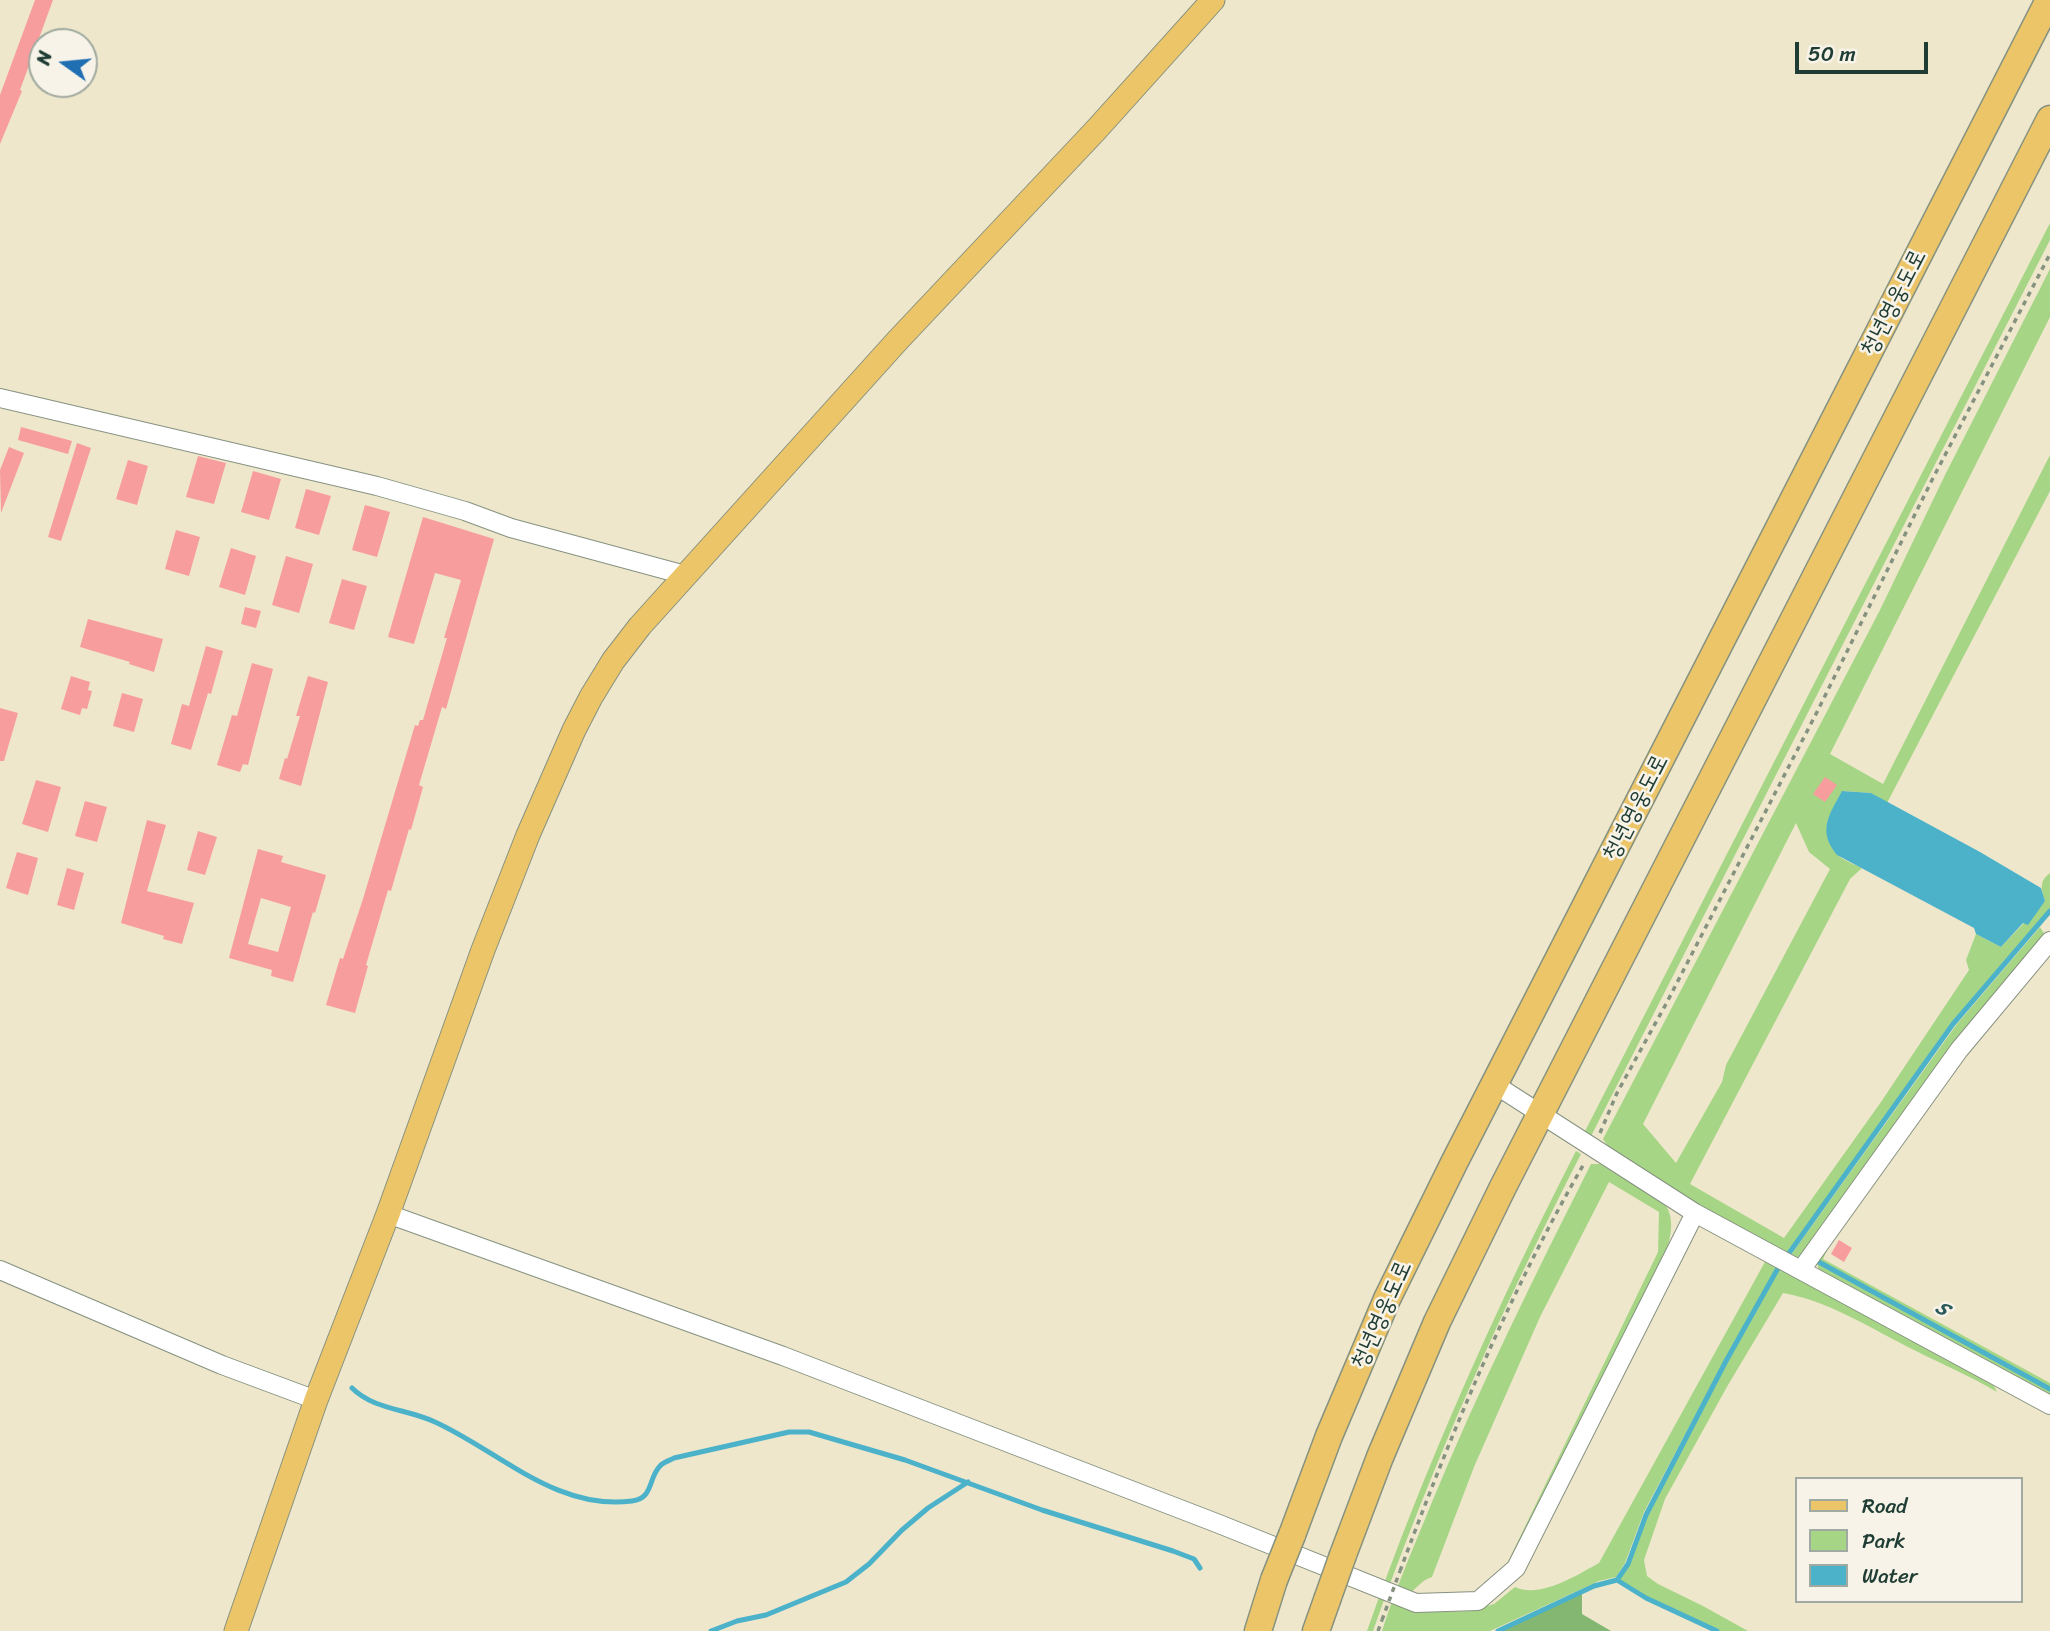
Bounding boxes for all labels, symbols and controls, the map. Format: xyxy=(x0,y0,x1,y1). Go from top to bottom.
north arrow xyxy=(28,28,98,98)
scale bar xyxy=(1798,28,1931,72)
text: 50 m xyxy=(1808,35,1856,73)
text: N xyxy=(27,47,62,69)
street label: 청년영웅도로 xyxy=(1855,245,1933,361)
street label: 청년영웅도로 xyxy=(1597,750,1675,866)
street label: 청년영웅도로 xyxy=(1345,1256,1419,1374)
water label: s xyxy=(1930,1291,1956,1325)
legend xyxy=(1794,1477,2022,1603)
text: Road xyxy=(1862,1487,1907,1525)
text: Park xyxy=(1862,1522,1905,1560)
text: Water xyxy=(1862,1557,1917,1595)

